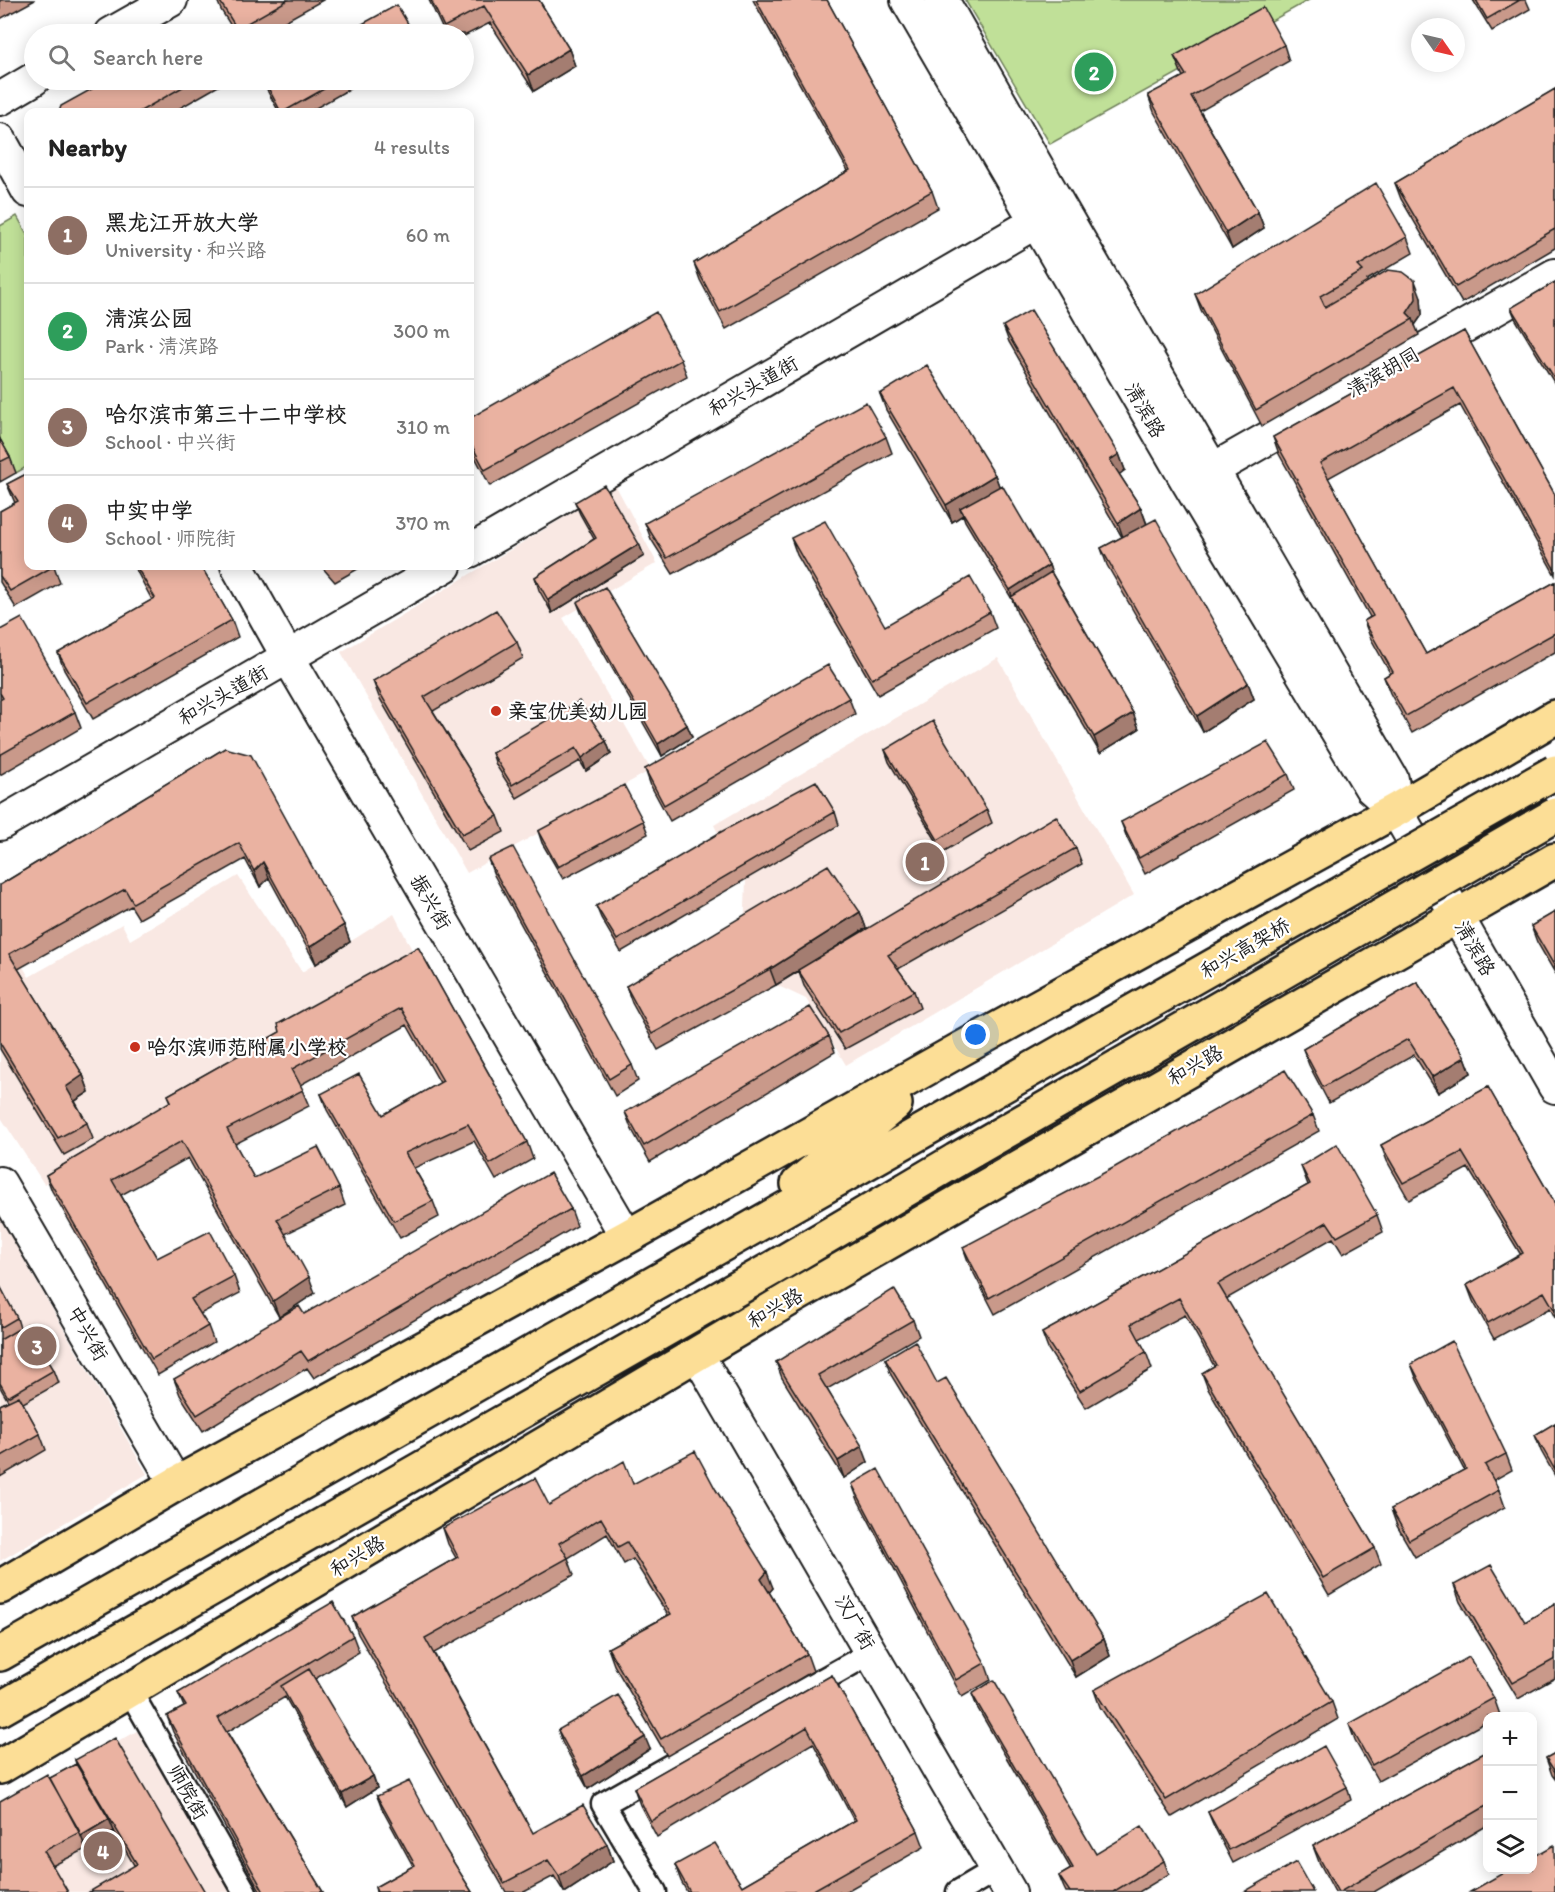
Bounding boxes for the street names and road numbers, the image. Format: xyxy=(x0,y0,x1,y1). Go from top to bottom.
street label: 清滨胡同 xyxy=(1342,342,1424,402)
street label: 和兴头道街 xyxy=(704,351,802,421)
street label: 清滨路 xyxy=(1120,378,1171,443)
street label: 和兴头道街 xyxy=(174,660,272,730)
street label: 振兴街 xyxy=(406,870,456,934)
street label: 和兴高架桥 xyxy=(1196,913,1294,983)
street label: 清滨路 xyxy=(1450,916,1501,981)
street label: 和兴路 xyxy=(1163,1039,1228,1090)
street label: 和兴路 xyxy=(743,1282,808,1333)
street label: 中兴街 xyxy=(63,1301,113,1365)
street label: 和兴路 xyxy=(325,1530,390,1582)
street label: 汉广街 xyxy=(830,1590,880,1654)
street label: 师院街 xyxy=(163,1760,213,1824)

